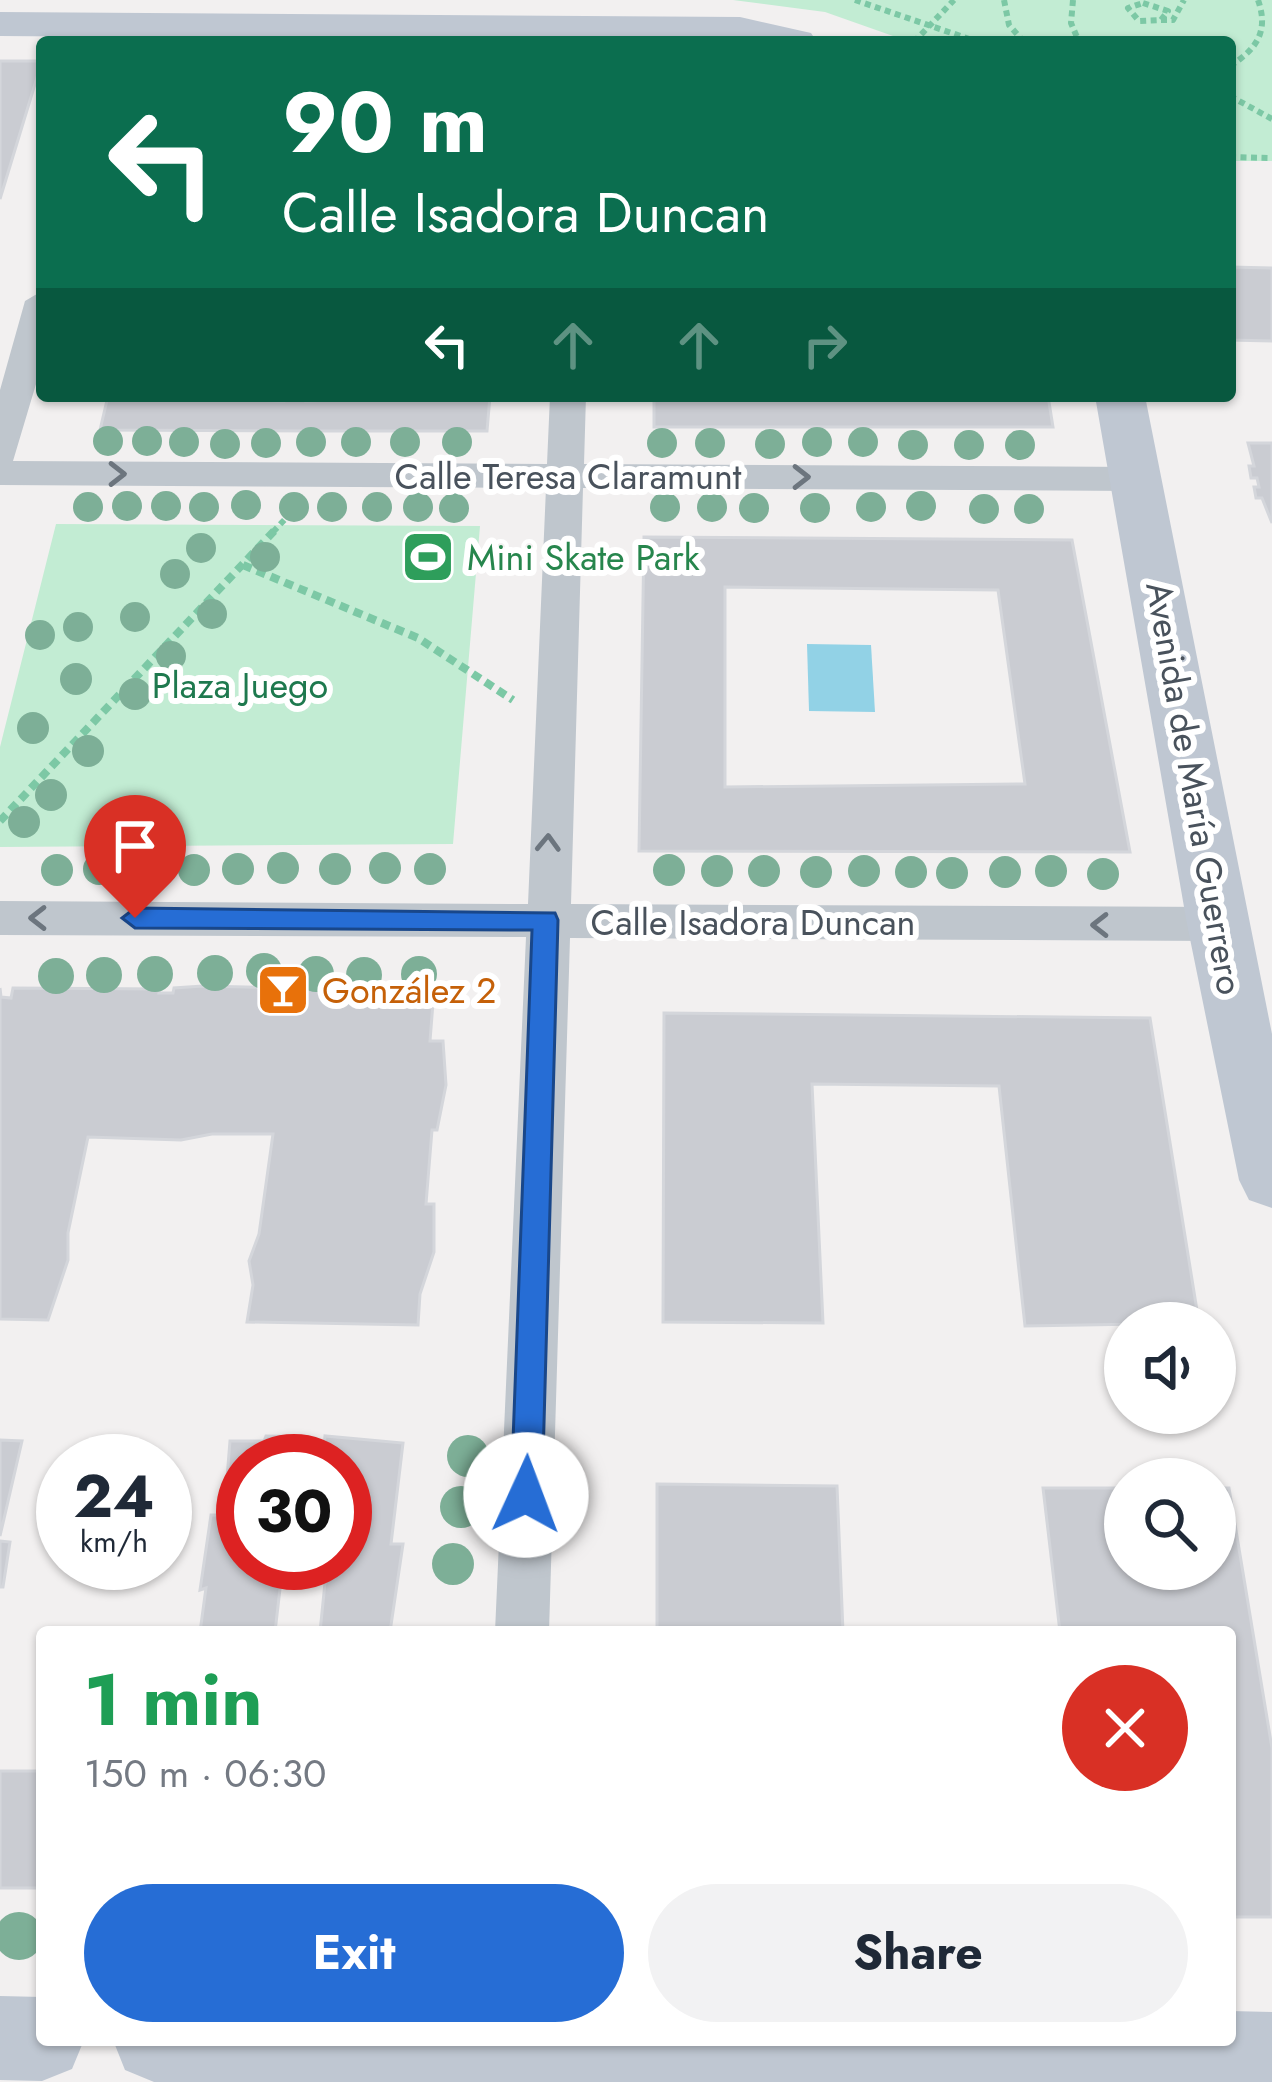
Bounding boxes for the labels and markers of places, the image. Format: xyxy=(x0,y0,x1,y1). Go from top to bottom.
sports icon: Mini Skate Park xyxy=(400,529,456,585)
place label: Mini Skate Park xyxy=(467,531,700,583)
pin xyxy=(84,795,186,918)
bar icon: González 2 xyxy=(255,962,311,1018)
place label: González 2 xyxy=(322,964,497,1016)

